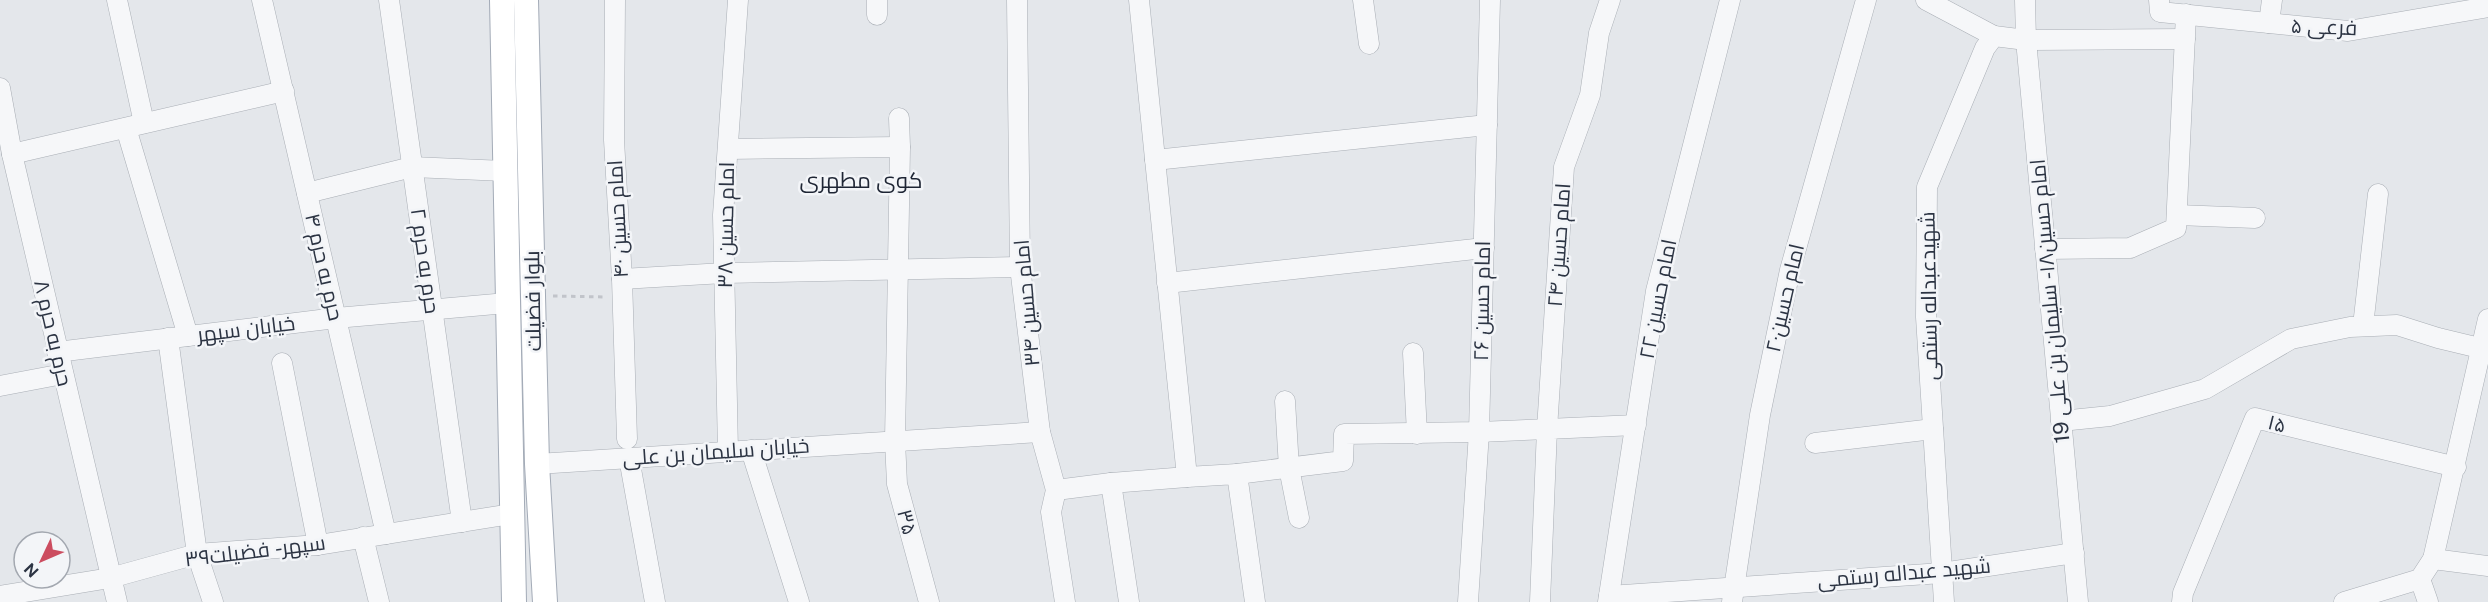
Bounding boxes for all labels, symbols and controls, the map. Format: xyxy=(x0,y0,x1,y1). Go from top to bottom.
street label: فرعی ۵ xyxy=(2290,13,2358,41)
street label: امام حسین۱۸ - سلیمان بن علی 19 xyxy=(2025,158,2076,444)
street label: امام حسین ۴۰ xyxy=(602,159,635,279)
street label: امام حسین ۳۸ xyxy=(712,162,741,289)
district label: کوی مطهری xyxy=(800,167,922,194)
street label: امام حسین ۲۴ xyxy=(1542,182,1577,308)
street label: حرم به حرم ۲ xyxy=(404,207,445,316)
street label: حرم به حرم ۴ xyxy=(298,211,349,323)
street label: شهیدعبداله رستمی xyxy=(1915,211,1943,381)
street label: امام حسین ۲۲ xyxy=(1634,237,1683,361)
street label: امام حسین ۳۴ xyxy=(1008,238,1046,368)
street label: امام حسین ۲۶ xyxy=(1468,241,1497,361)
street label: امام حسین۲۰ xyxy=(1760,241,1811,355)
street label: بلوار فضیلت xyxy=(519,250,546,352)
street label: حرم به حرم ۸ xyxy=(27,277,78,389)
street label: خیابان سپهر xyxy=(194,310,297,348)
street label: ۱۵ xyxy=(2265,409,2289,438)
street label: خیابان سلیمان بن علی xyxy=(622,433,810,471)
street label: ۳۵ xyxy=(892,506,923,538)
street label: سپهر - فضیلت۳۹ xyxy=(183,529,327,573)
north arrow xyxy=(12,530,72,590)
street label: شهید عبداله رستمی xyxy=(1816,552,1992,594)
text: N xyxy=(20,559,43,581)

